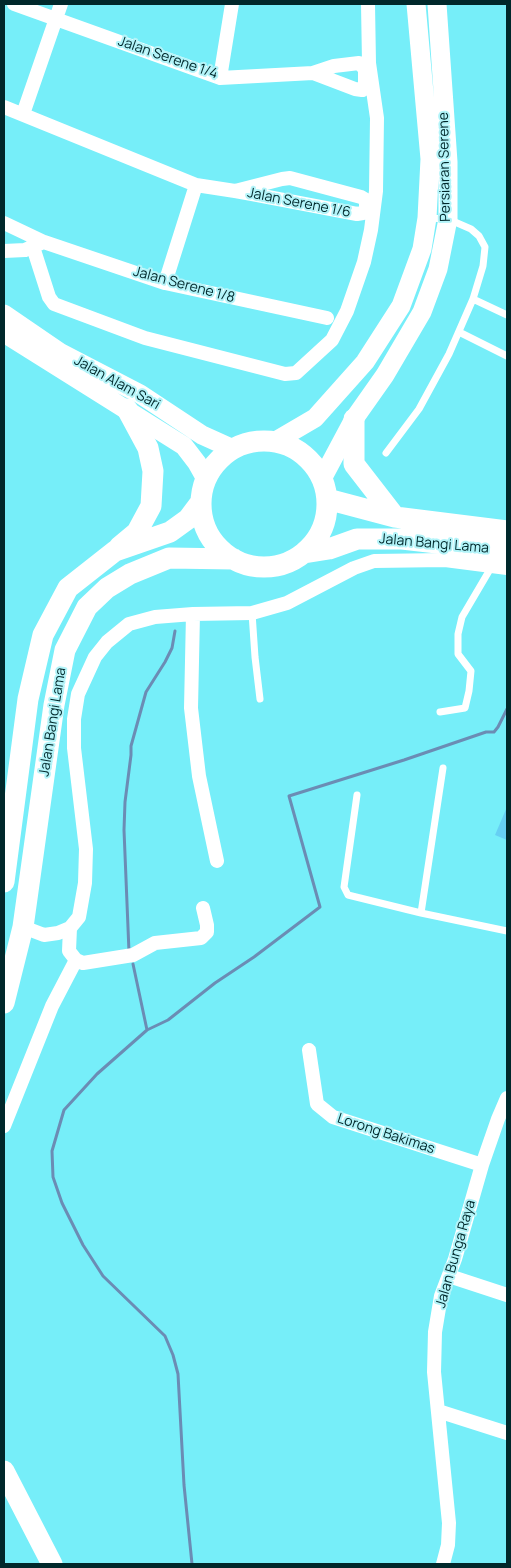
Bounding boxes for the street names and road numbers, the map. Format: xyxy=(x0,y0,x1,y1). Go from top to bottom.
street label: Jalan Serene 1/4 xyxy=(116,33,220,83)
street label: Persiaran Serene xyxy=(436,112,454,222)
street label: Jalan Serene 1/6 xyxy=(246,185,352,221)
street label: Jalan Serene 1/8 xyxy=(131,263,237,307)
street label: Jalan Alam Sari xyxy=(71,352,163,414)
street label: Jalan Bangi Lama xyxy=(378,531,490,557)
street label: Jalan Bangi Lama xyxy=(36,666,70,778)
street label: Lorong Bakimas xyxy=(335,1110,437,1158)
street label: Jalan Bunga Raya xyxy=(433,1198,479,1310)

